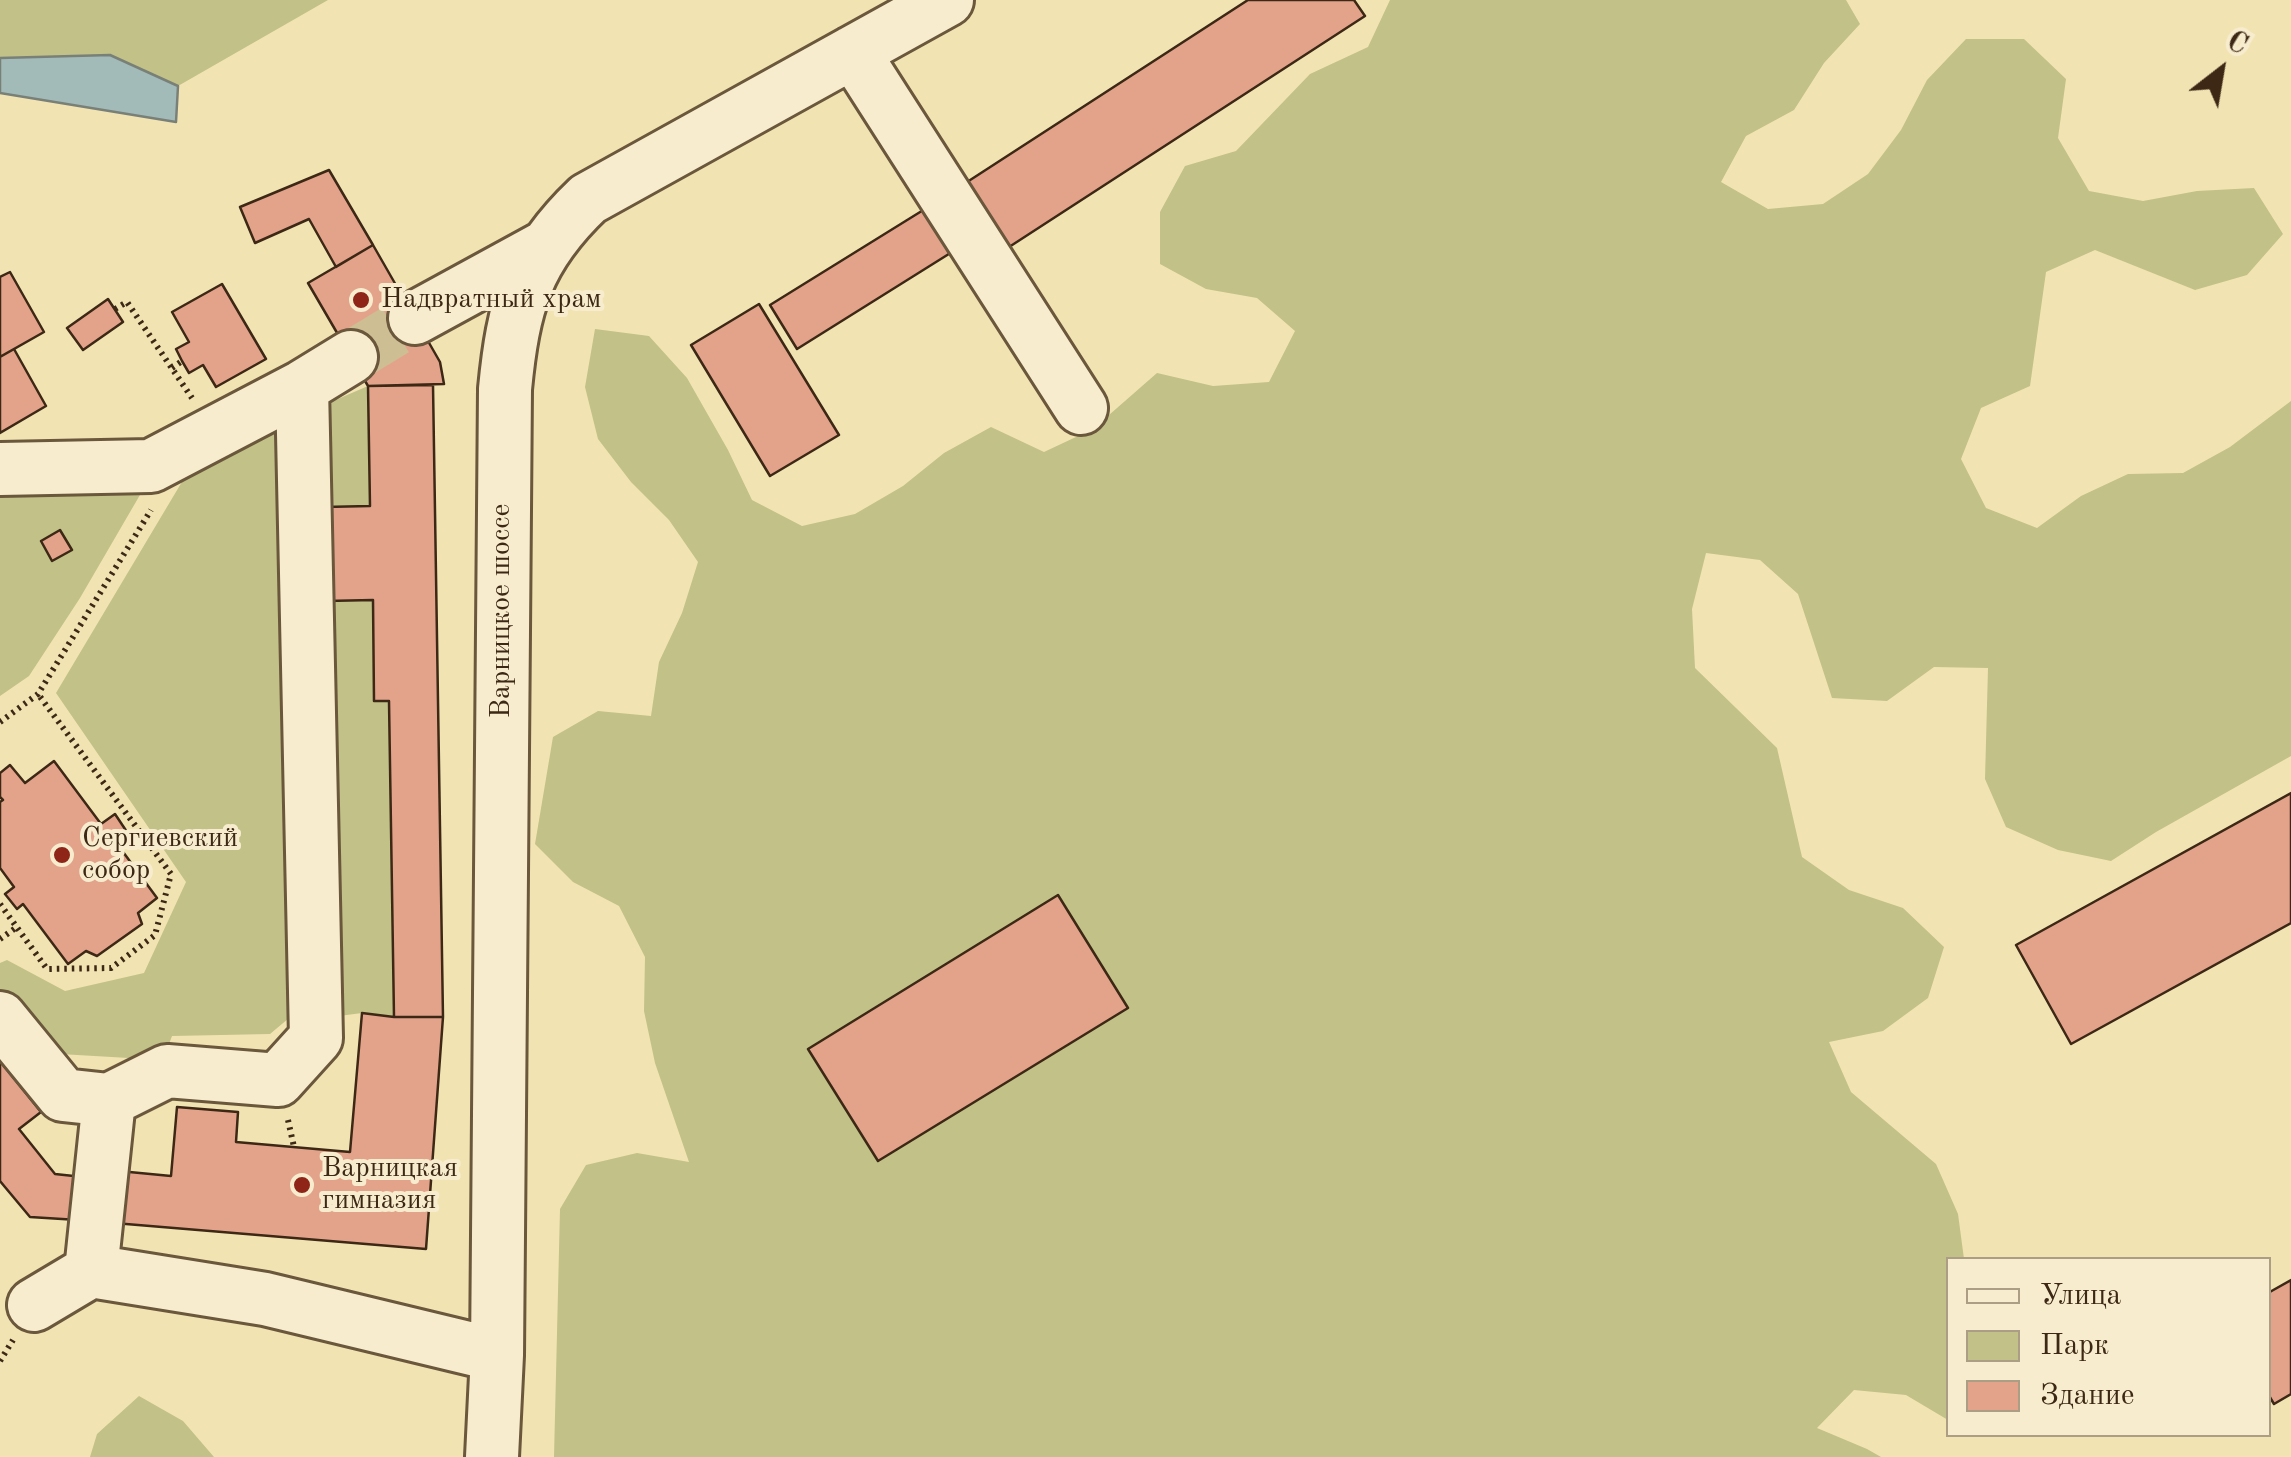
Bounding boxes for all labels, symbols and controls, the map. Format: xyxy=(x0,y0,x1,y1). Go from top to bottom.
north arrow xyxy=(2171,20,2271,120)
text: С xyxy=(2221,28,2252,61)
place label: Надвратный храм xyxy=(381,283,601,317)
marker: Надвратный храм xyxy=(350,289,372,311)
street label: Варницкое шоссе xyxy=(485,504,519,718)
place label: Сергиевский собор xyxy=(82,822,238,888)
marker: Сергиевский собор xyxy=(51,844,73,866)
place label: Варницкая гимназия xyxy=(322,1152,458,1218)
marker: Варницкая гимназия xyxy=(291,1174,313,1196)
legend xyxy=(1946,1257,2271,1437)
text: Улица xyxy=(2040,1281,2121,1311)
text: Парк xyxy=(2040,1331,2109,1361)
text: Здание xyxy=(2040,1381,2135,1411)

